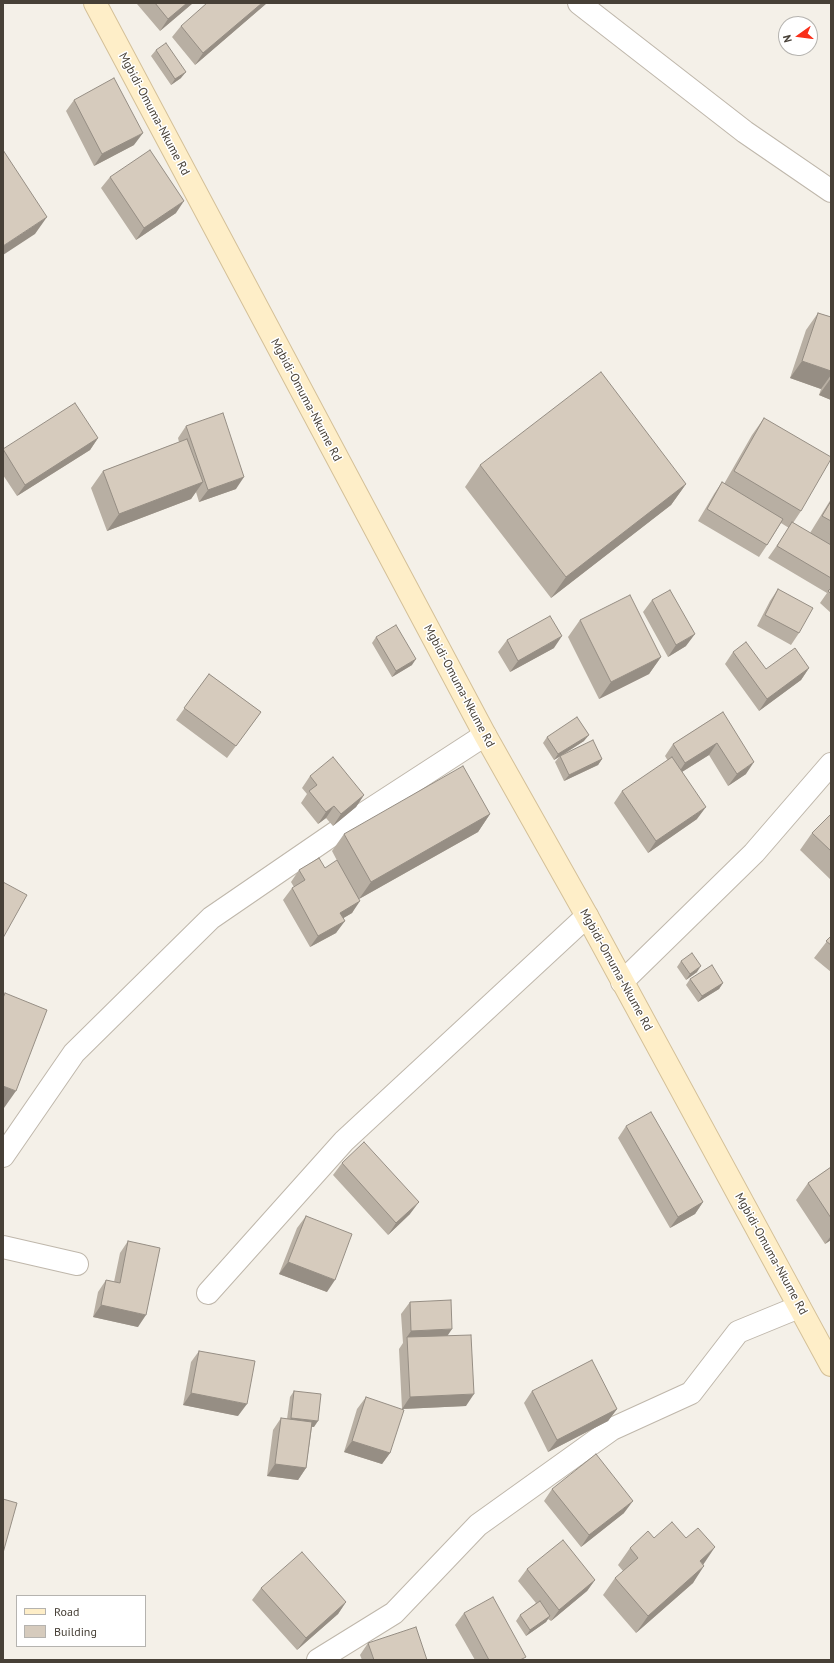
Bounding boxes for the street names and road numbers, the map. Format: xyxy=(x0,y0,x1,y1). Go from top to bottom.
street label: Mgbidi-Omuma-Nkume Rd xyxy=(115,50,193,178)
street label: Mgbidi-Omuma-Nkume Rd xyxy=(267,336,345,464)
street label: Mgbidi-Omuma-Nkume Rd xyxy=(420,622,498,750)
street label: Mgbidi-Omuma-Nkume Rd xyxy=(576,907,656,1033)
street label: Mgbidi-Omuma-Nkume Rd xyxy=(731,1191,811,1317)

